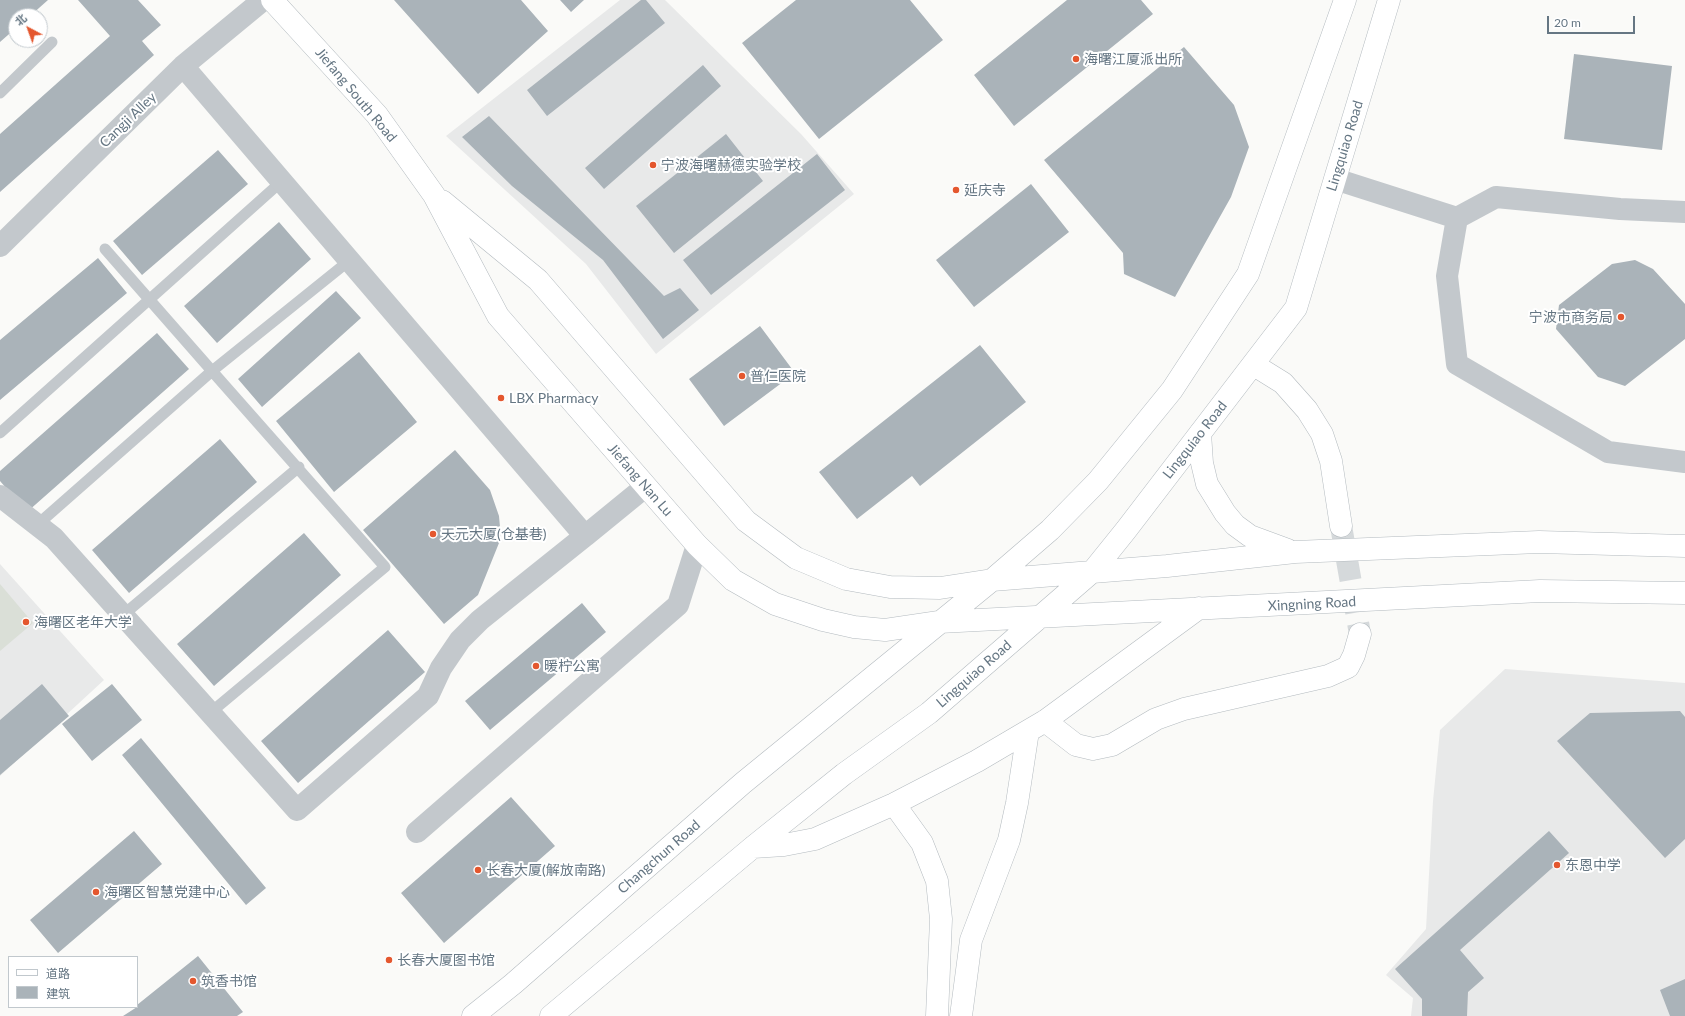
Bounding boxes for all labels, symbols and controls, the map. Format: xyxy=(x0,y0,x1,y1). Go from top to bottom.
north arrow xyxy=(8,8,48,48)
scale bar xyxy=(1549,8,1637,34)
text: 北 xyxy=(12,11,29,28)
text: 20 m xyxy=(1554,15,1581,30)
street label: Jiefang South Road xyxy=(312,45,400,145)
place label: 海曙江厦派出所 xyxy=(1084,51,1182,67)
marker: 海曙江厦派出所 xyxy=(1071,54,1081,64)
street label: Cangji Alley xyxy=(96,89,160,151)
street label: Lingquiao Road xyxy=(1323,99,1367,193)
place label: 宁波海曙赫德实验学校 xyxy=(661,157,801,173)
marker: 宁波海曙赫德实验学校 xyxy=(648,160,658,170)
place label: 延庆寺 xyxy=(964,182,1006,198)
marker: 延庆寺 xyxy=(951,185,961,195)
place label: 宁波市商务局 xyxy=(1529,309,1613,325)
marker: 宁波市商务局 xyxy=(1616,312,1626,322)
place label: 普仁医院 xyxy=(750,368,806,384)
marker: 普仁医院 xyxy=(737,371,747,381)
place label: LBX Pharmacy xyxy=(509,390,598,406)
marker: LBX Pharmacy xyxy=(496,393,506,403)
street label: Lingquiao Road xyxy=(1159,398,1231,482)
street label: Jiefang Nan Lu xyxy=(604,440,676,520)
place label: 天元大厦(仓基巷) xyxy=(441,526,546,542)
marker: 天元大厦(仓基巷) xyxy=(428,529,438,539)
street label: Xingning Road xyxy=(1267,593,1357,615)
place label: 海曙区老年大学 xyxy=(34,614,132,630)
marker: 海曙区老年大学 xyxy=(21,617,31,627)
street label: Lingquiao Road xyxy=(933,637,1015,711)
place label: 暖柠公寓 xyxy=(544,658,600,674)
marker: 暖柠公寓 xyxy=(531,661,541,671)
street label: Changchun Road xyxy=(614,817,704,897)
place label: 东恩中学 xyxy=(1565,857,1621,873)
marker: 东恩中学 xyxy=(1552,860,1562,870)
place label: 长春大厦(解放南路) xyxy=(486,862,605,878)
marker: 长春大厦(解放南路) xyxy=(473,865,483,875)
place label: 海曙区智慧党建中心 xyxy=(104,884,230,900)
marker: 海曙区智慧党建中心 xyxy=(91,887,101,897)
place label: 长春大厦图书馆 xyxy=(397,952,495,968)
marker: 长春大厦图书馆 xyxy=(384,955,394,965)
legend xyxy=(8,956,138,1008)
text: 道路 xyxy=(46,966,70,981)
place label: 筑香书馆 xyxy=(201,973,257,989)
marker: 筑香书馆 xyxy=(188,976,198,986)
text: 建筑 xyxy=(46,986,70,1001)

